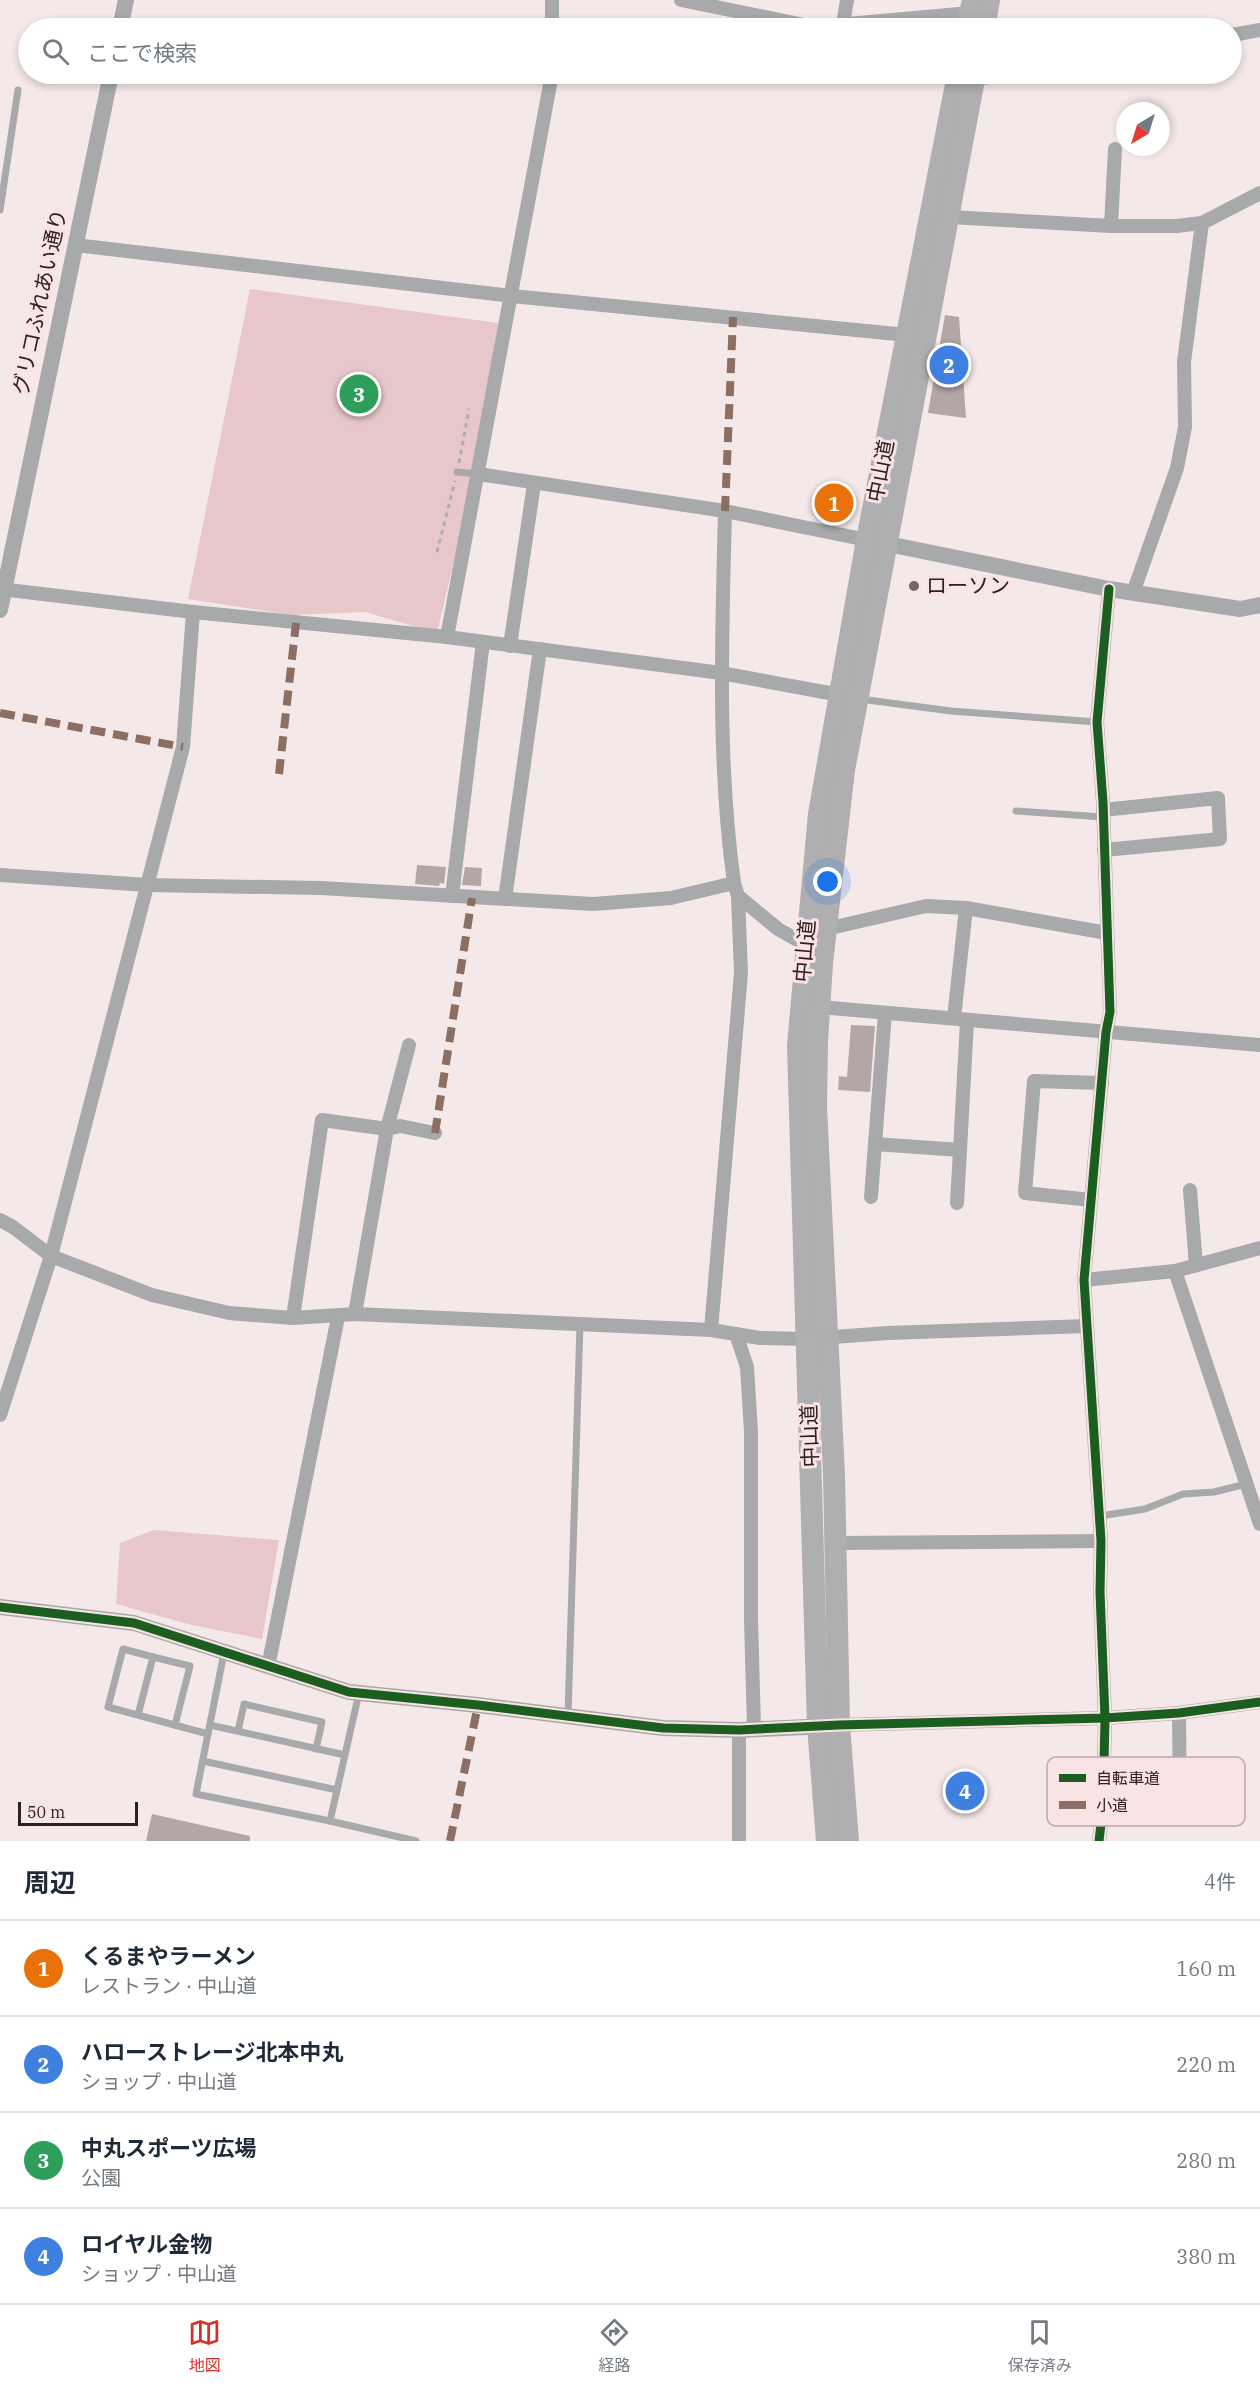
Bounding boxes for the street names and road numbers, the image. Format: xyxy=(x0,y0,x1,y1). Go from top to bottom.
street label: グリコふれあい通り xyxy=(6,206,72,397)
street label: 中山道 xyxy=(860,437,900,504)
street label: 中山道 xyxy=(787,918,821,984)
street label: 中山道 xyxy=(794,1404,824,1468)

